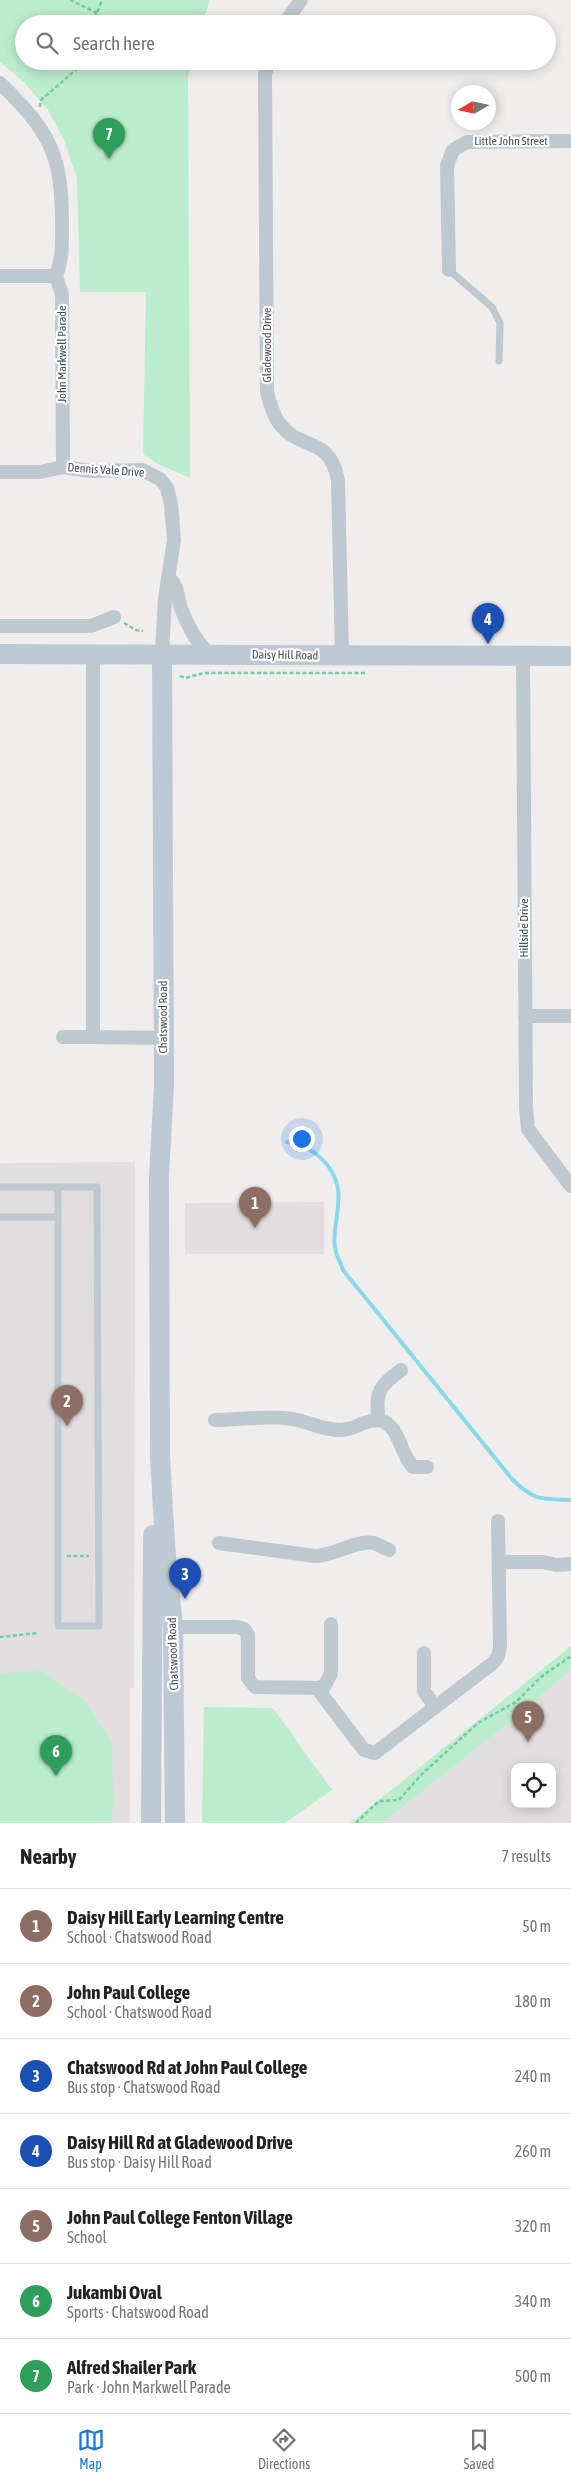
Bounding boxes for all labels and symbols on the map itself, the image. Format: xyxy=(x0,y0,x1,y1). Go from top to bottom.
north arrow xyxy=(451,85,496,130)
pin: 7 xyxy=(93,118,125,159)
street label: Little John Street xyxy=(474,134,548,148)
street label: John Markwell Parade xyxy=(55,306,69,402)
street label: Gladewood Drive xyxy=(260,307,274,383)
street label: Dennis Vale Drive xyxy=(67,460,145,480)
pin: 4 xyxy=(472,603,504,644)
street label: Daisy Hill Road xyxy=(252,647,318,663)
street label: Hillside Drive xyxy=(517,898,531,958)
street label: Chatswood Road xyxy=(156,980,170,1054)
your location xyxy=(289,1126,315,1152)
pin: 1 xyxy=(239,1187,271,1228)
pin: 2 xyxy=(51,1385,83,1426)
pin: 3 xyxy=(169,1558,201,1599)
street label: Chatswood Road xyxy=(165,1617,181,1691)
pin: 5 xyxy=(512,1701,544,1742)
pin: 6 xyxy=(40,1735,72,1776)

